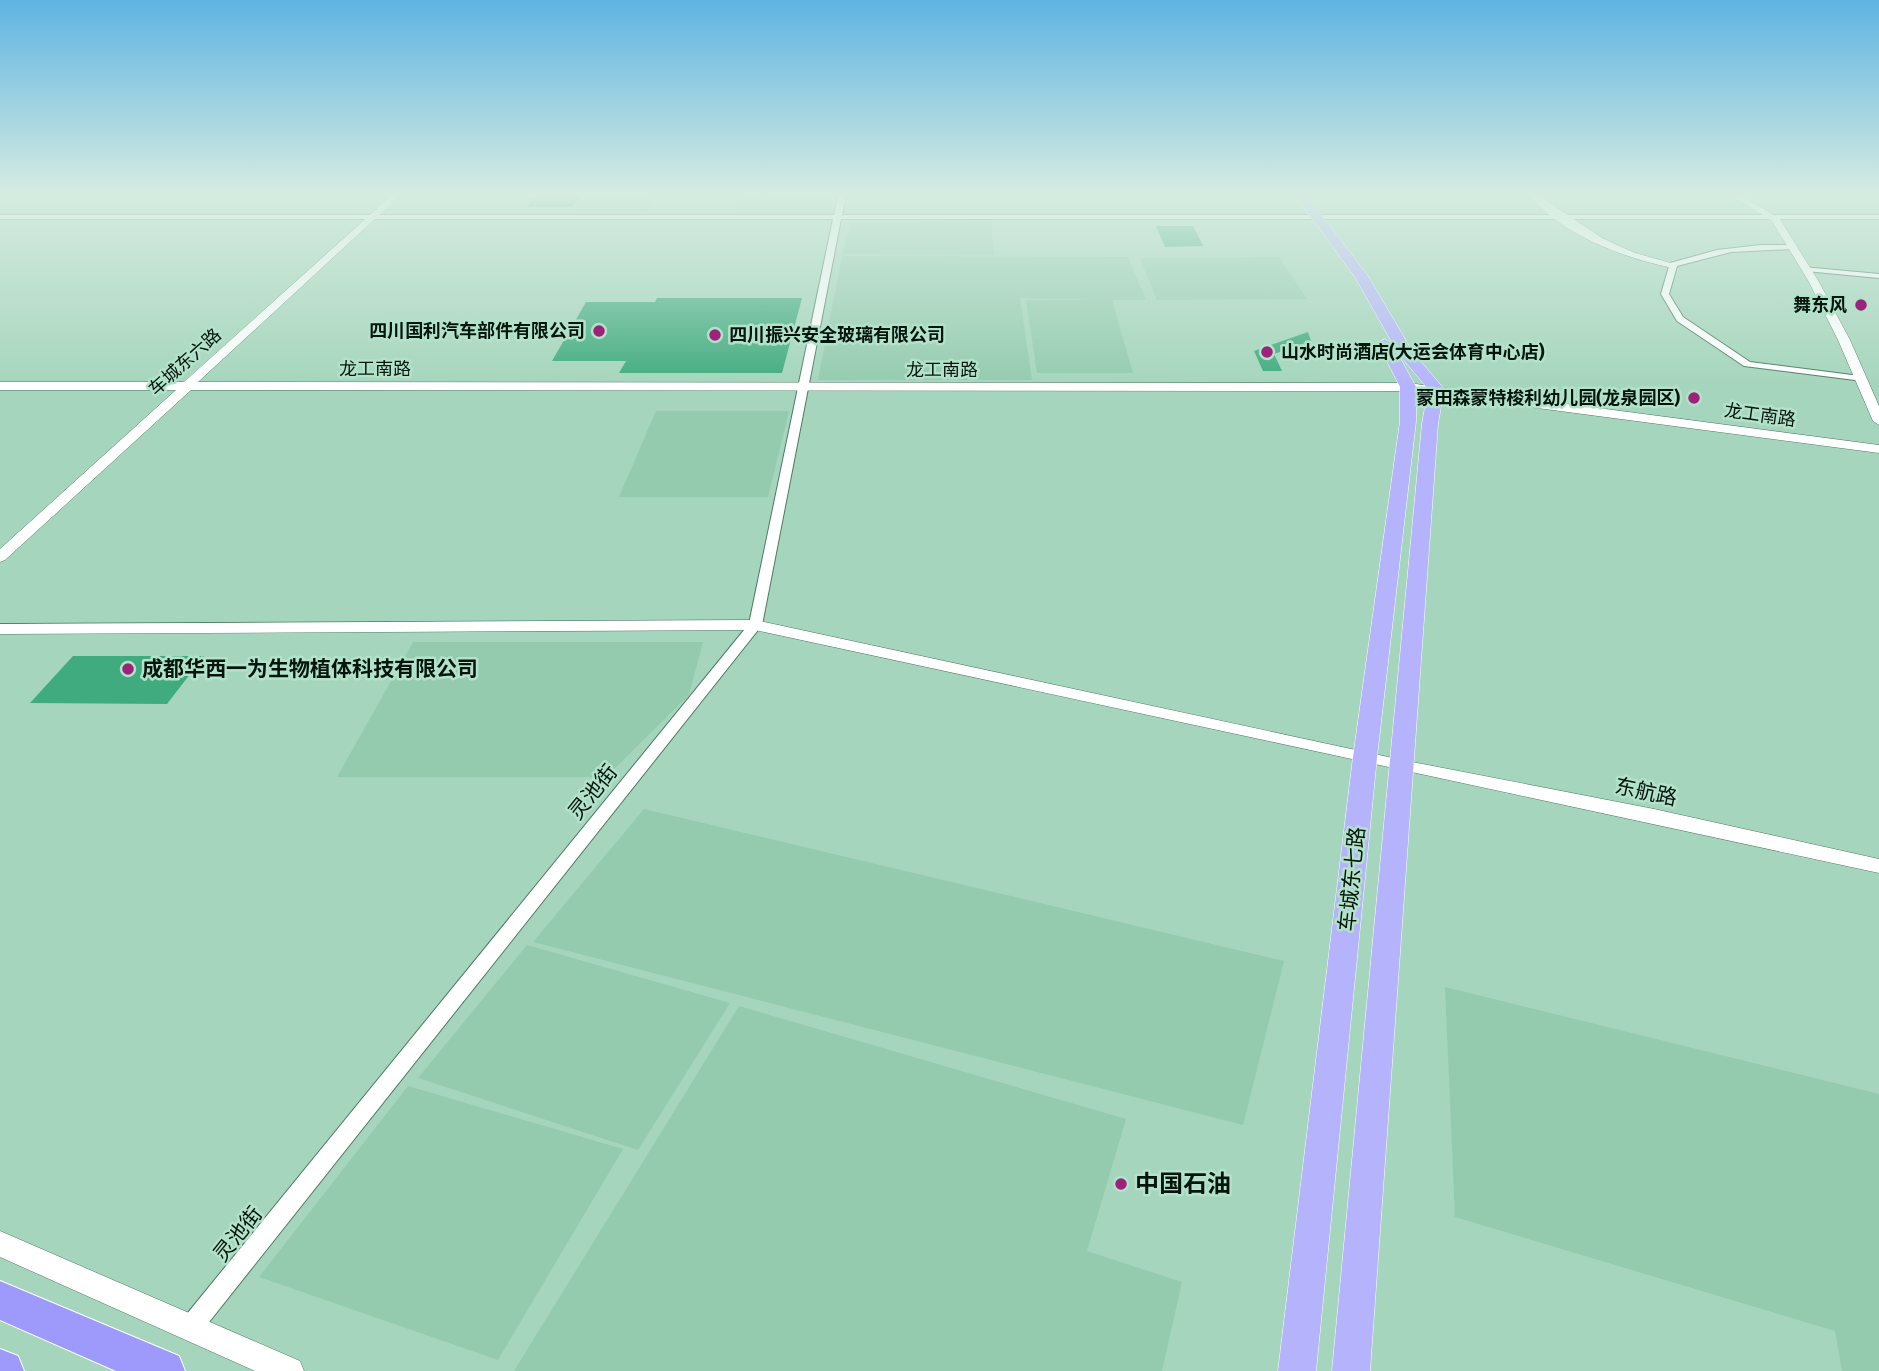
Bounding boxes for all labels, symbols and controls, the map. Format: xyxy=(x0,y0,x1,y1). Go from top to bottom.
place label: 舞东风 xyxy=(1793,294,1847,316)
marker: 舞东风 xyxy=(1853,297,1869,313)
place label: 四川国利汽车部件有限公司 xyxy=(369,320,585,342)
marker: 四川国利汽车部件有限公司 xyxy=(591,323,607,339)
street label: 车城东六路 xyxy=(144,324,226,400)
place label: 四川振兴安全玻璃有限公司 xyxy=(729,324,945,346)
marker: 四川振兴安全玻璃有限公司 xyxy=(707,327,723,343)
place label: 山水时尚酒店(大运会体育中心店) xyxy=(1281,341,1545,363)
marker: 山水时尚酒店(大运会体育中心店) xyxy=(1259,344,1275,360)
street label: 龙工南路 xyxy=(339,358,411,380)
street label: 龙工南路 xyxy=(906,359,978,381)
place label: 蒙田森蒙特梭利幼儿园(龙泉园区) xyxy=(1416,387,1680,409)
marker: 蒙田森蒙特梭利幼儿园(龙泉园区) xyxy=(1686,390,1702,406)
street label: 龙工南路 xyxy=(1723,399,1797,431)
place label: 成都华西一为生物植体科技有限公司 xyxy=(142,656,478,682)
marker: 成都华西一为生物植体科技有限公司 xyxy=(120,661,136,677)
street label: 灵池街 xyxy=(563,759,623,825)
street label: 东航路 xyxy=(1612,773,1680,811)
street label: 车城东七路 xyxy=(1334,825,1370,933)
place label: 中国石油 xyxy=(1135,1170,1231,1198)
marker: 中国石油 xyxy=(1113,1176,1129,1192)
street label: 灵池街 xyxy=(208,1201,268,1267)

